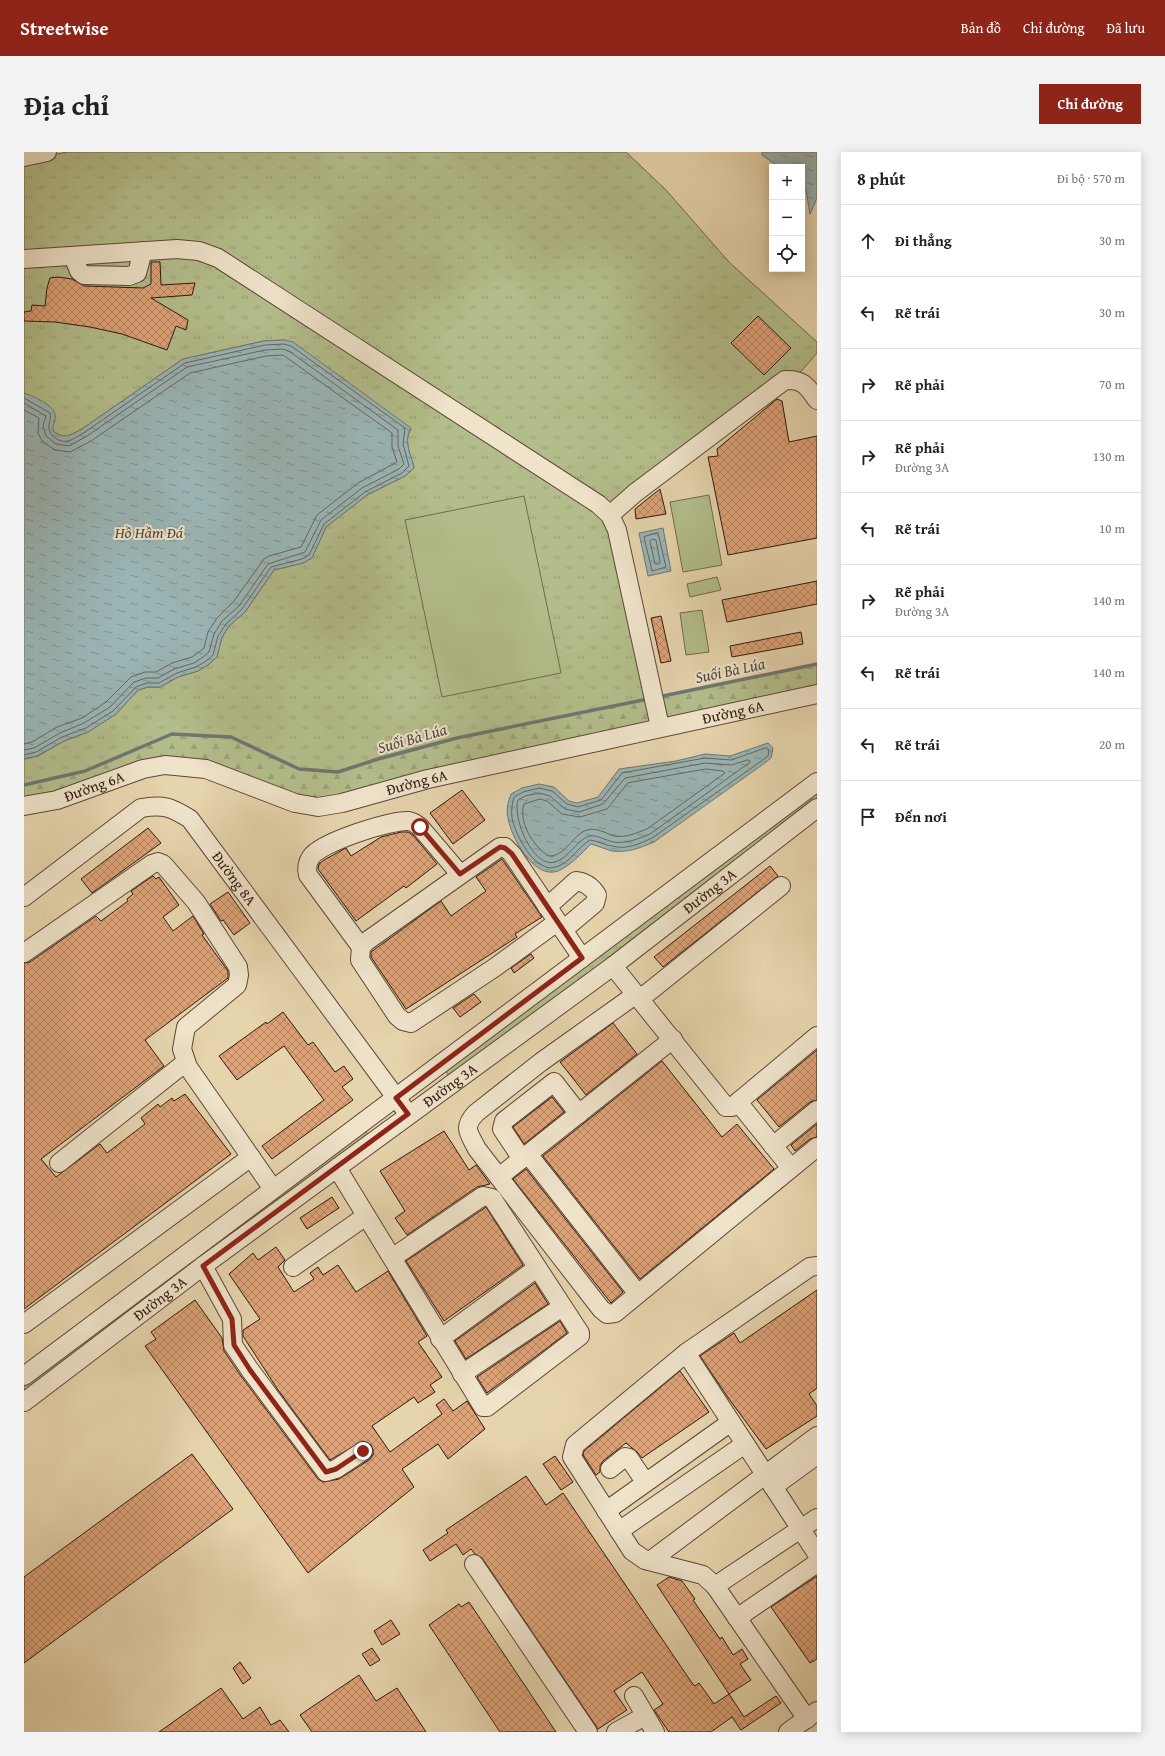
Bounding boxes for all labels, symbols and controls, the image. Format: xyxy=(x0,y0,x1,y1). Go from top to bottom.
text: Streetwise xyxy=(20,14,109,42)
text: Bản đồ xyxy=(961,18,1001,38)
text: Chỉ đường xyxy=(1023,18,1084,38)
text: Đã lưu xyxy=(1106,18,1145,38)
text: Địa chỉ xyxy=(24,84,109,125)
button: Chỉ đường xyxy=(1039,84,1141,124)
map controls xyxy=(769,164,805,272)
button: + xyxy=(769,164,805,200)
text: 8 phút xyxy=(857,166,905,191)
text: Đi bộ · 570 m xyxy=(1057,169,1125,188)
button: − xyxy=(769,200,805,236)
icon: ahead xyxy=(857,230,879,252)
text: Đi thẳng xyxy=(895,230,952,251)
text: 30 m xyxy=(1099,231,1125,250)
button: locate xyxy=(769,236,805,272)
icon: left xyxy=(857,302,879,324)
text: Rẽ trái xyxy=(895,302,940,323)
text: 30 m xyxy=(1099,303,1125,322)
icon: right xyxy=(857,374,879,396)
text: Rẽ phải xyxy=(895,374,945,395)
text: 70 m xyxy=(1099,375,1125,394)
text: Rẽ phải xyxy=(895,437,945,458)
icon: right xyxy=(857,446,879,468)
text: 130 m xyxy=(1093,447,1125,466)
text: Đường 3A xyxy=(895,458,949,477)
icon: left xyxy=(857,518,879,540)
text: Rẽ trái xyxy=(895,518,940,539)
text: 10 m xyxy=(1099,519,1125,538)
water label: Hồ Hầm Đá xyxy=(114,520,184,544)
text: Rẽ phải xyxy=(895,581,945,602)
icon: right xyxy=(857,590,879,612)
text: 140 m xyxy=(1093,591,1125,610)
text: Đường 3A xyxy=(895,602,949,621)
water label: Suối Bà Lúa xyxy=(693,651,768,689)
icon: left xyxy=(857,662,879,684)
text: Rẽ trái xyxy=(895,662,940,683)
text: 140 m xyxy=(1093,663,1125,682)
street label: Đường 6A xyxy=(700,695,766,729)
water label: Suối Bà Lúa xyxy=(374,716,450,759)
icon: left xyxy=(857,734,879,756)
text: Rẽ trái xyxy=(895,734,940,755)
text: 20 m xyxy=(1099,735,1125,754)
street label: Đường 6A xyxy=(384,764,449,800)
street label: Đường 6A xyxy=(61,766,127,807)
icon: arrive xyxy=(857,806,879,828)
text: Đến nơi xyxy=(895,806,947,827)
route start xyxy=(411,818,429,836)
street label: Đường 8A xyxy=(207,847,261,910)
street label: Đường 3A xyxy=(678,863,740,918)
street label: Đường 3A xyxy=(418,1058,481,1112)
street label: Đường 3A xyxy=(129,1271,191,1325)
route end xyxy=(354,1442,372,1460)

